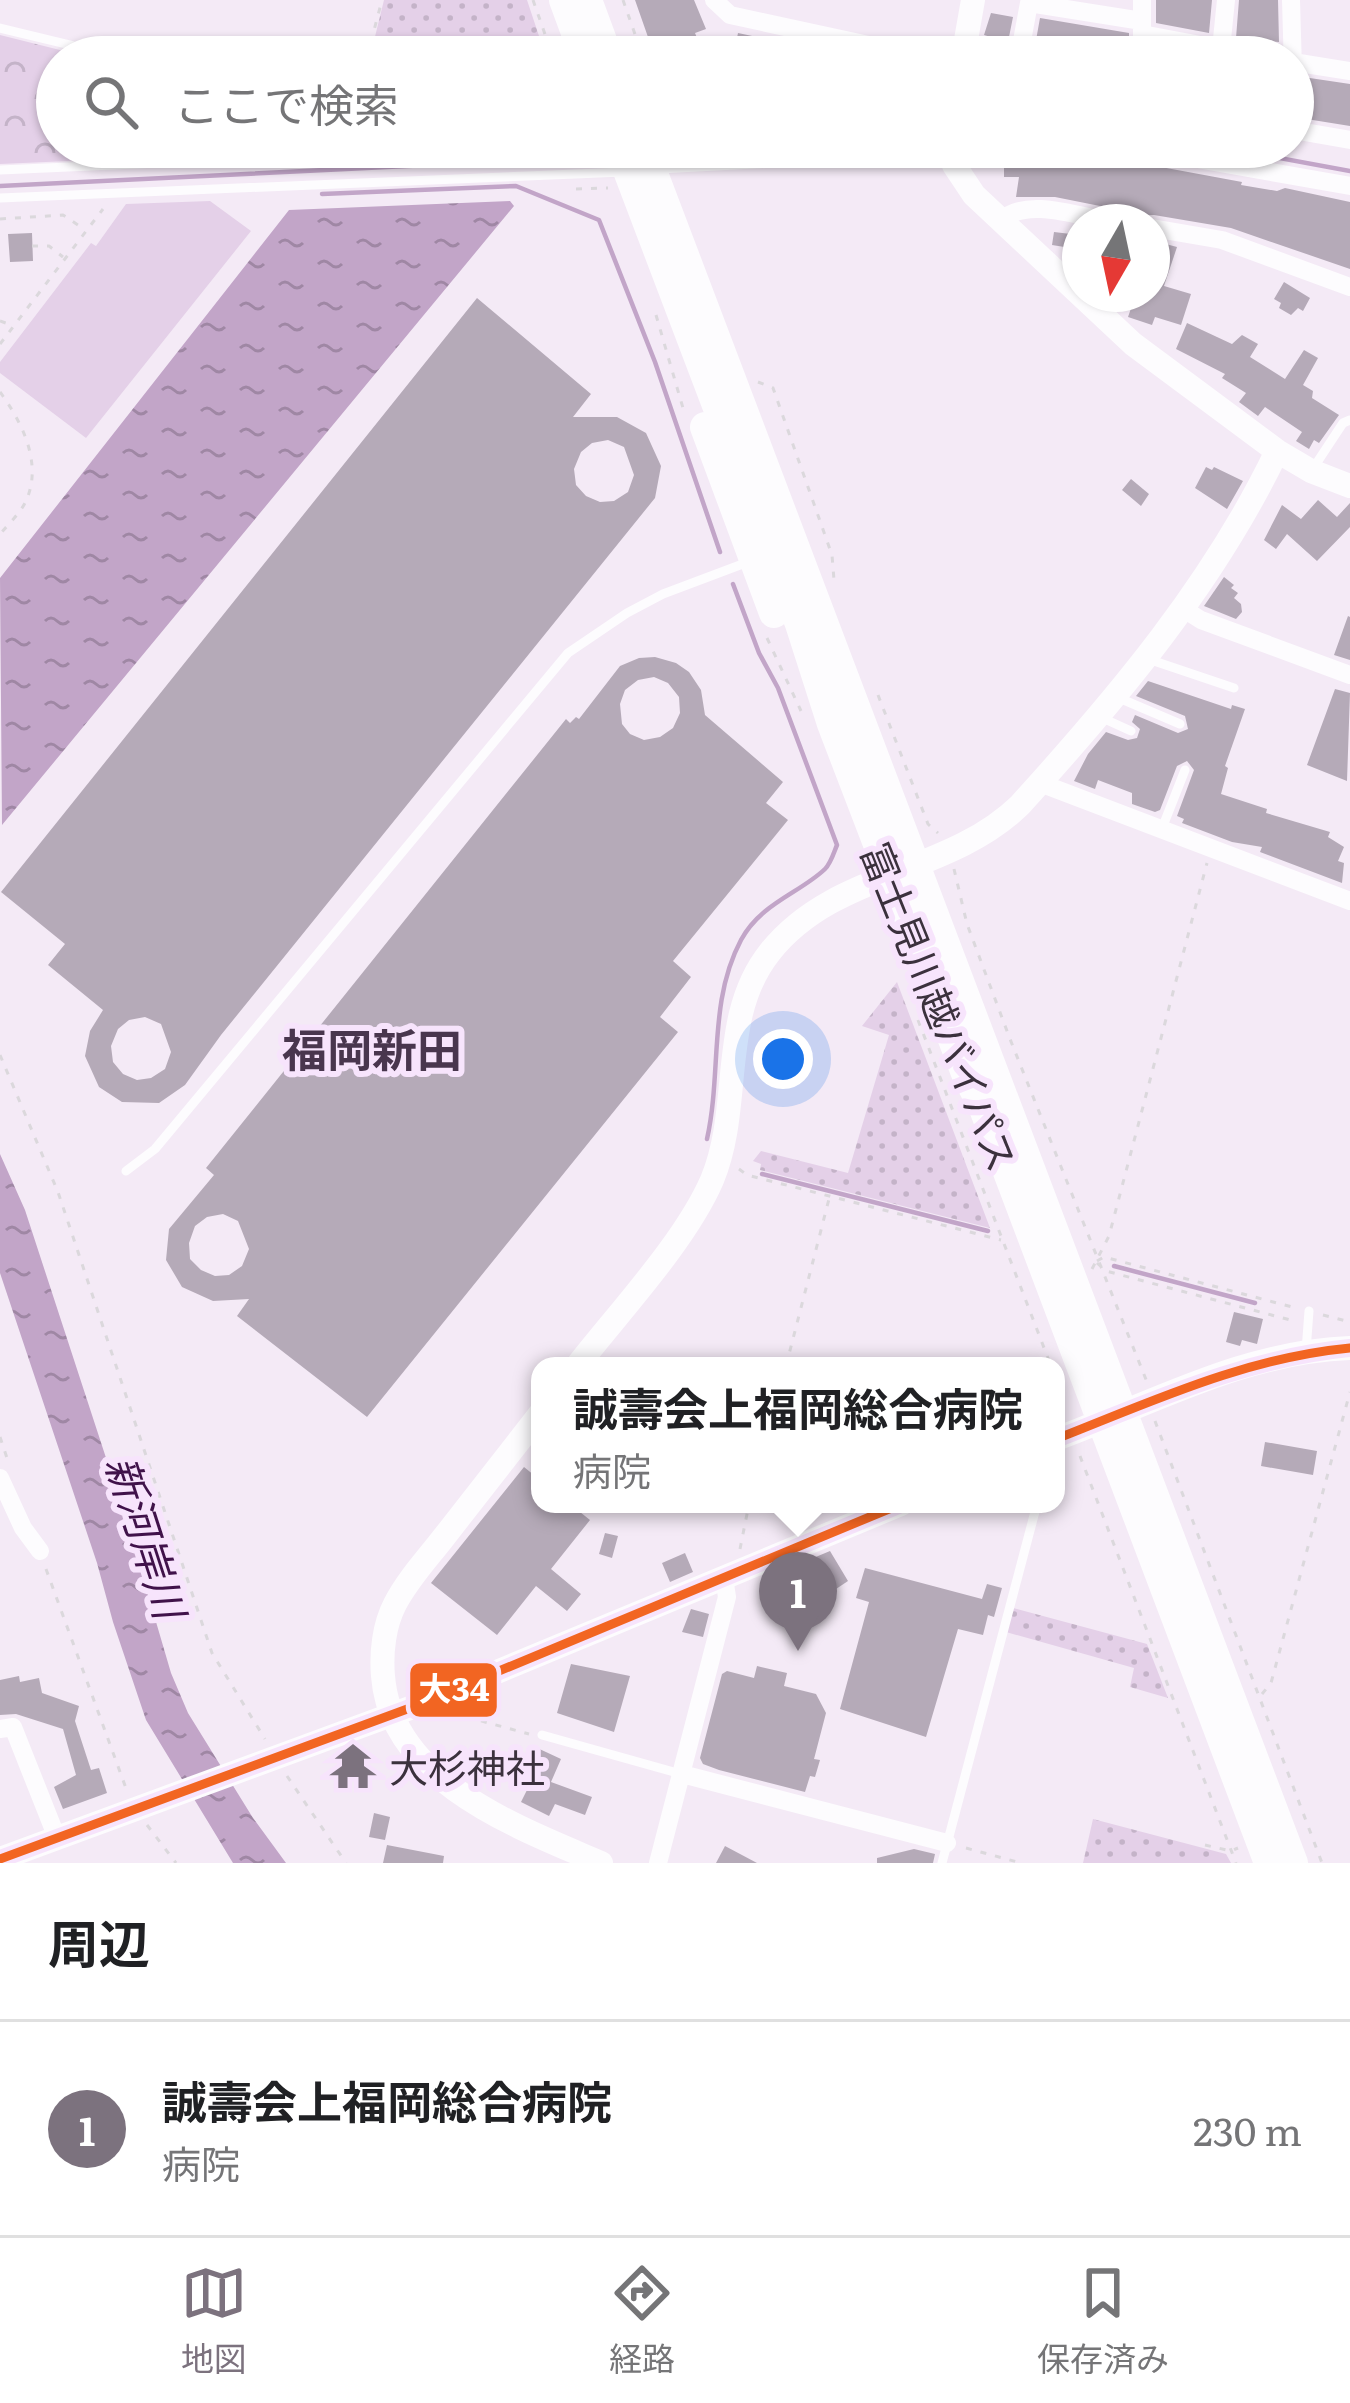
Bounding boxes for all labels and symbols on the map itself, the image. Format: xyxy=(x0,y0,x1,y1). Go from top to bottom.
north arrow xyxy=(1062,204,1170,312)
street label: 富士見川越バイパス xyxy=(849,833,1033,1179)
district label: 福岡新田 xyxy=(282,1014,462,1081)
your location xyxy=(753,1029,813,1089)
water label: 新河岸川 xyxy=(93,1447,205,1629)
pin: 1 xyxy=(759,1552,837,1651)
line badge: 大34 xyxy=(408,1661,499,1719)
text: 大34 xyxy=(418,1662,490,1711)
place label: 大杉神社 xyxy=(389,1737,545,1795)
temple icon: 大杉神社 xyxy=(328,1741,378,1791)

